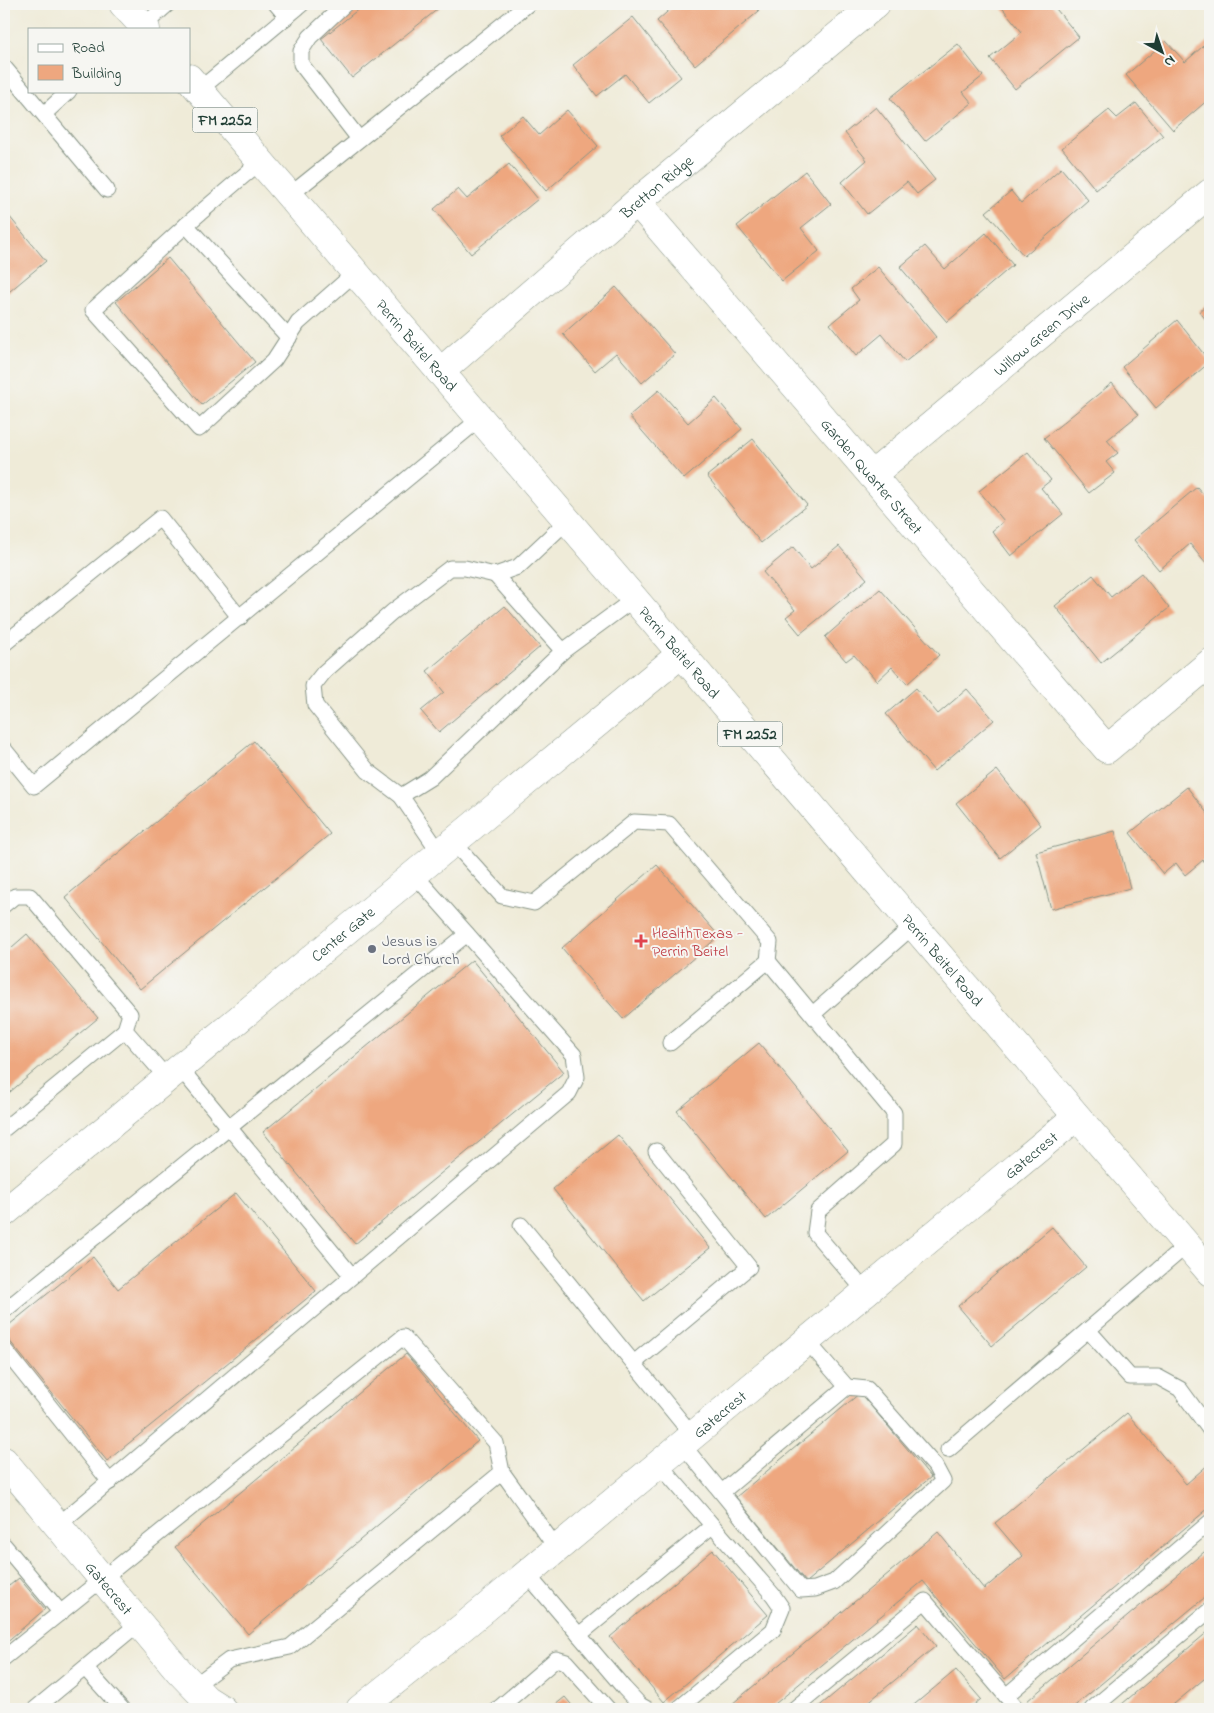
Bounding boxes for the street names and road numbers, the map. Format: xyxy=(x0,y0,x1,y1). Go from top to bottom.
road number: FM 2252 xyxy=(192,108,258,132)
street label: Bretton Ridge xyxy=(615,150,700,226)
street label: Willow Green Drive xyxy=(989,288,1096,383)
street label: Perrin Beitel Road xyxy=(369,295,462,398)
street label: Garden Quarter Street xyxy=(814,414,928,541)
street label: Perrin Beitel Road xyxy=(632,602,725,705)
road number: FM 2252 xyxy=(718,722,782,746)
street label: Center Gate xyxy=(307,901,382,969)
street label: Perrin Beitel Road xyxy=(895,909,988,1012)
street label: Gatecrest xyxy=(1000,1126,1065,1186)
street label: Gatecrest xyxy=(688,1385,753,1445)
street label: Gatecrest xyxy=(78,1557,138,1622)

